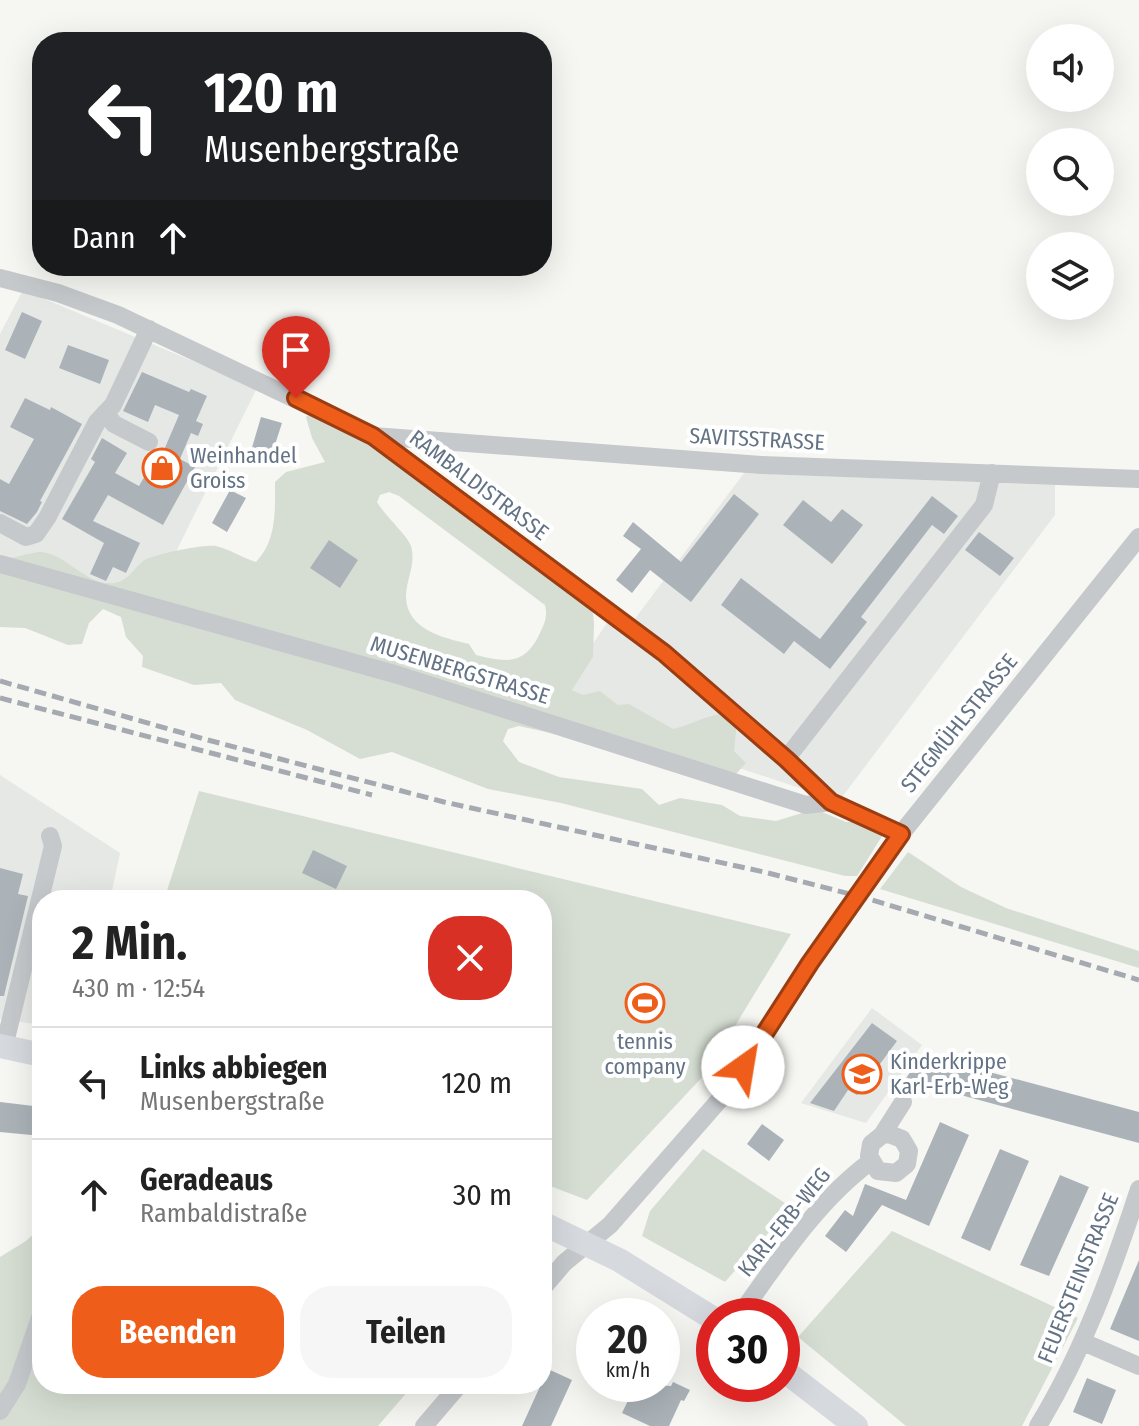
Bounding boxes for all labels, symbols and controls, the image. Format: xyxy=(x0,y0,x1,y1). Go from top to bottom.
map controls xyxy=(1026,24,1114,320)
button: sound xyxy=(1026,24,1114,112)
text: 120 m xyxy=(204,60,339,127)
icon: left xyxy=(72,64,176,168)
text: Musenbergstraße xyxy=(204,128,460,172)
button: search xyxy=(1026,128,1114,216)
icon: ahead xyxy=(151,216,195,260)
text: Dann xyxy=(72,220,135,256)
button: layers xyxy=(1026,232,1114,320)
pin xyxy=(262,316,330,398)
icon: arrive xyxy=(274,328,318,372)
street label: SAVITSSTRASSE xyxy=(689,422,825,456)
street label: RAMBALDISTRASSE xyxy=(404,424,554,546)
place label: Weinhandel Groiss xyxy=(190,442,297,494)
shop icon: Weinhandel Groiss xyxy=(141,447,183,489)
street label: MUSENBERGSTRASSE xyxy=(367,630,553,710)
street label: STEGMÜHLSTRASSE xyxy=(895,648,1023,798)
text: 2 Min. xyxy=(72,914,187,972)
button: close xyxy=(428,916,512,1000)
text: 430 m · 12:54 xyxy=(72,973,205,1004)
sports icon: tennis company xyxy=(624,982,666,1024)
position arrow xyxy=(701,1025,785,1109)
place label: tennis company xyxy=(604,1028,686,1080)
place label: Kinderkrippe Karl-Erb-Weg xyxy=(890,1048,1009,1100)
text: Links abbiegen xyxy=(140,1050,328,1086)
school or university icon: Kinderkrippe Karl-Erb-Weg xyxy=(841,1053,883,1095)
icon: left xyxy=(72,1061,116,1105)
text: 120 m xyxy=(441,1065,512,1101)
text: Musenbergstraße xyxy=(140,1086,325,1117)
text: Geradeaus xyxy=(140,1162,273,1198)
street label: KARL-ERB-WEG xyxy=(732,1162,836,1282)
icon: ahead xyxy=(72,1173,116,1217)
text: 30 m xyxy=(453,1177,512,1213)
street label: FEUERSTEINSTRASSE xyxy=(1032,1189,1124,1367)
text: Rambaldistraße xyxy=(140,1198,307,1229)
button: Beenden xyxy=(72,1286,284,1378)
button: Teilen xyxy=(300,1286,512,1378)
speed limit sign: 30 xyxy=(696,1298,800,1402)
text: 20 xyxy=(608,1316,648,1364)
text: km/h xyxy=(606,1358,650,1382)

